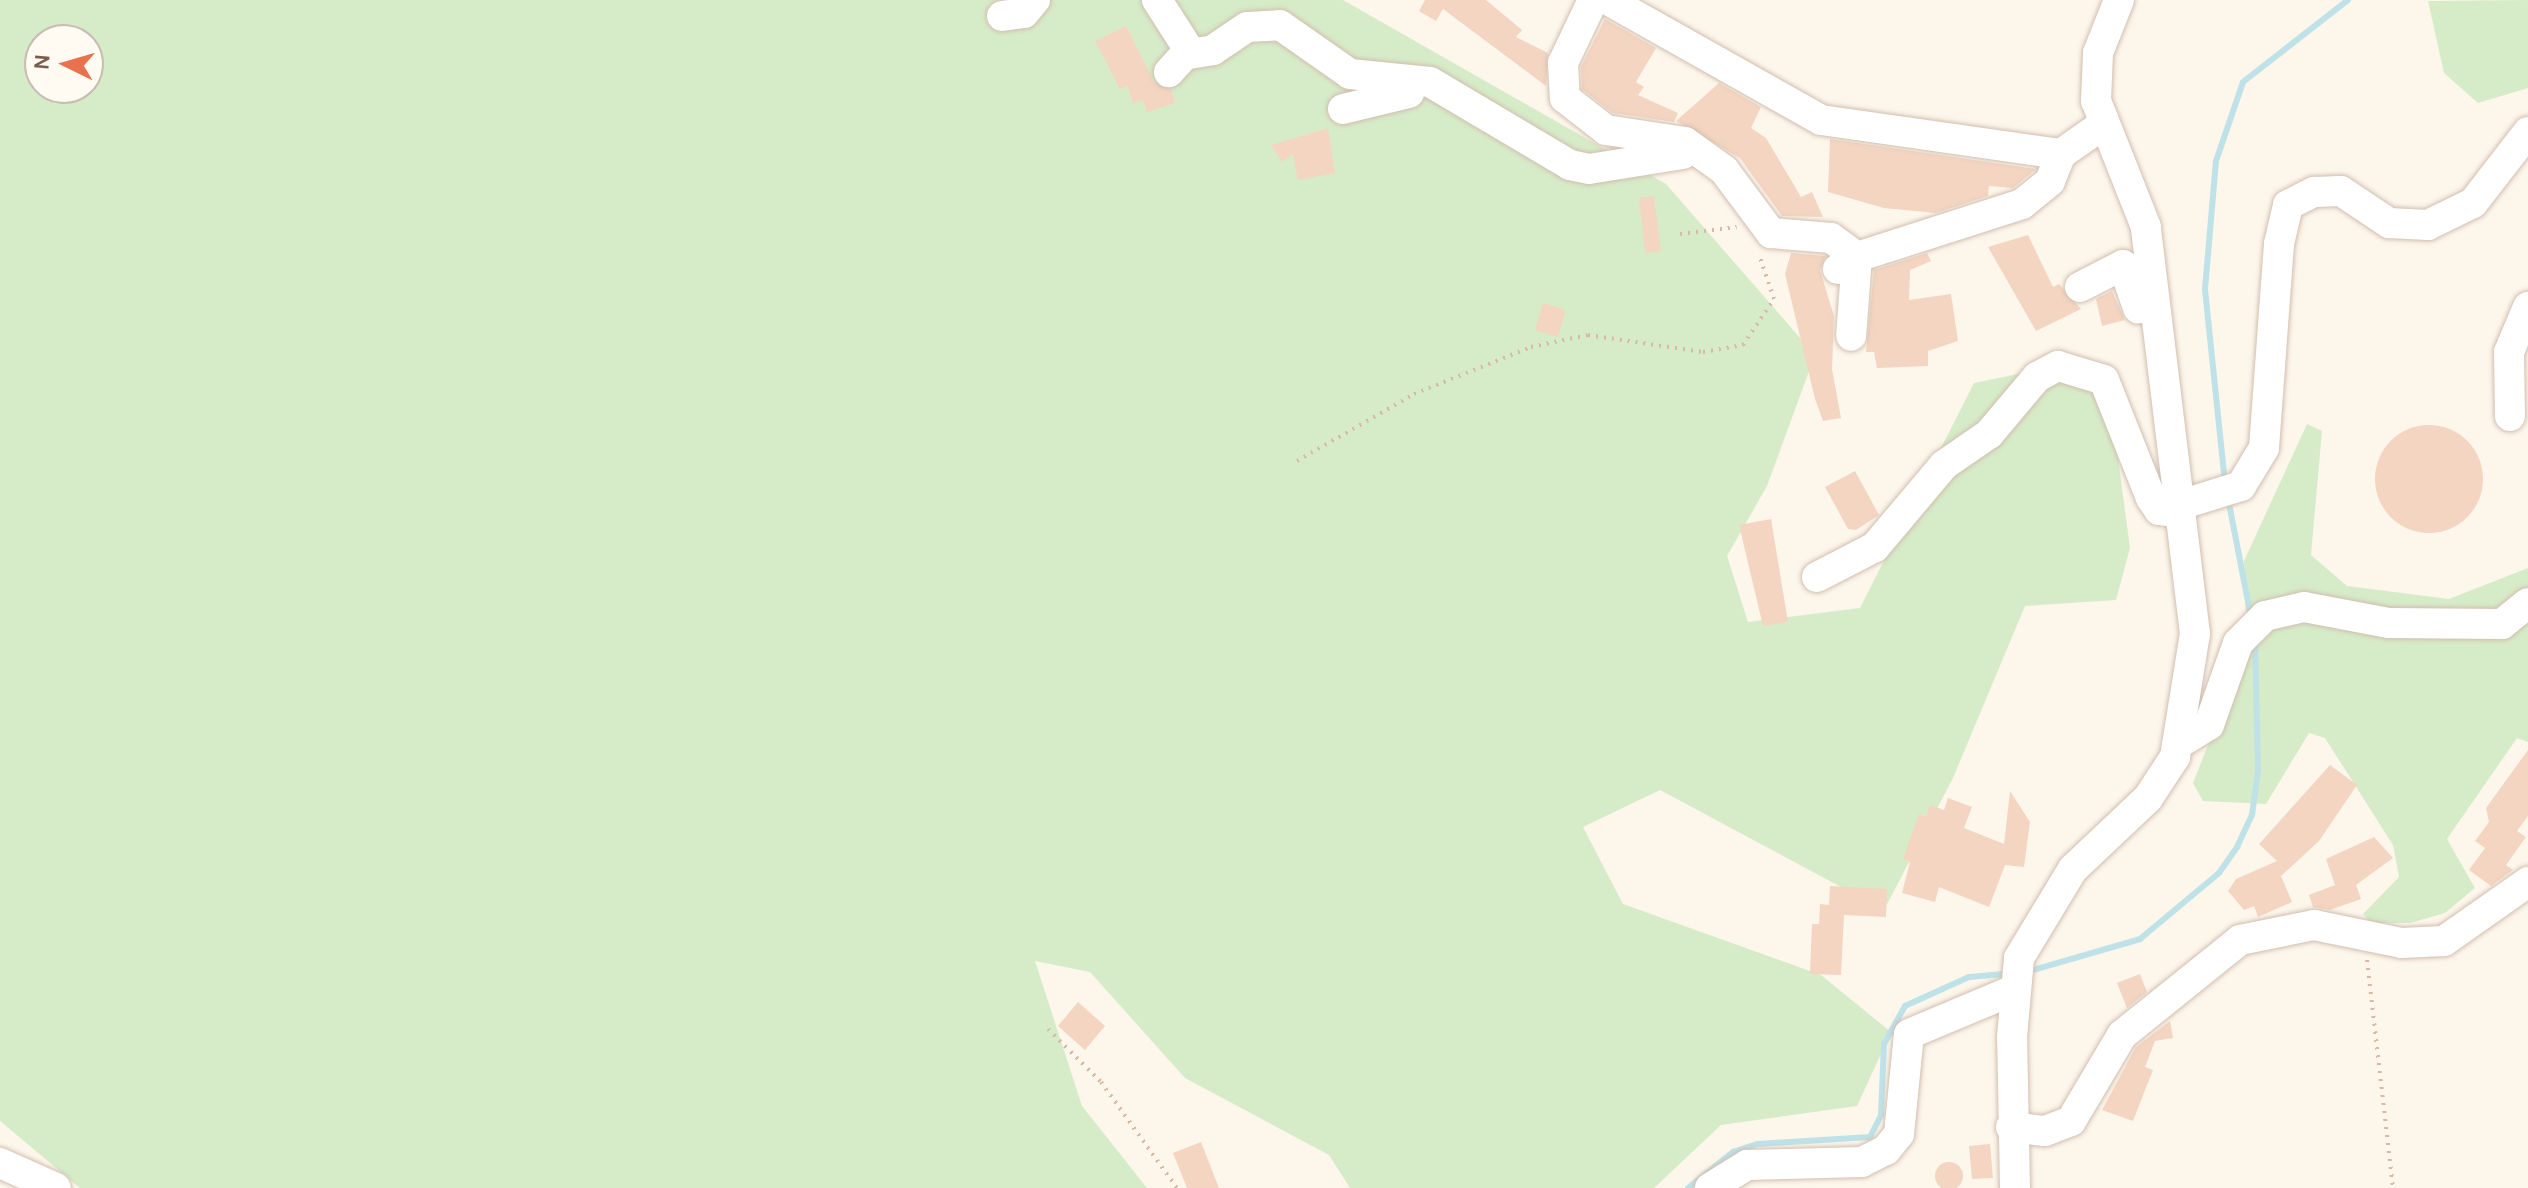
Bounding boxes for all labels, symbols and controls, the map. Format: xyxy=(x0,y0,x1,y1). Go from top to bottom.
north arrow xyxy=(24,24,104,104)
text: N xyxy=(28,53,56,71)

